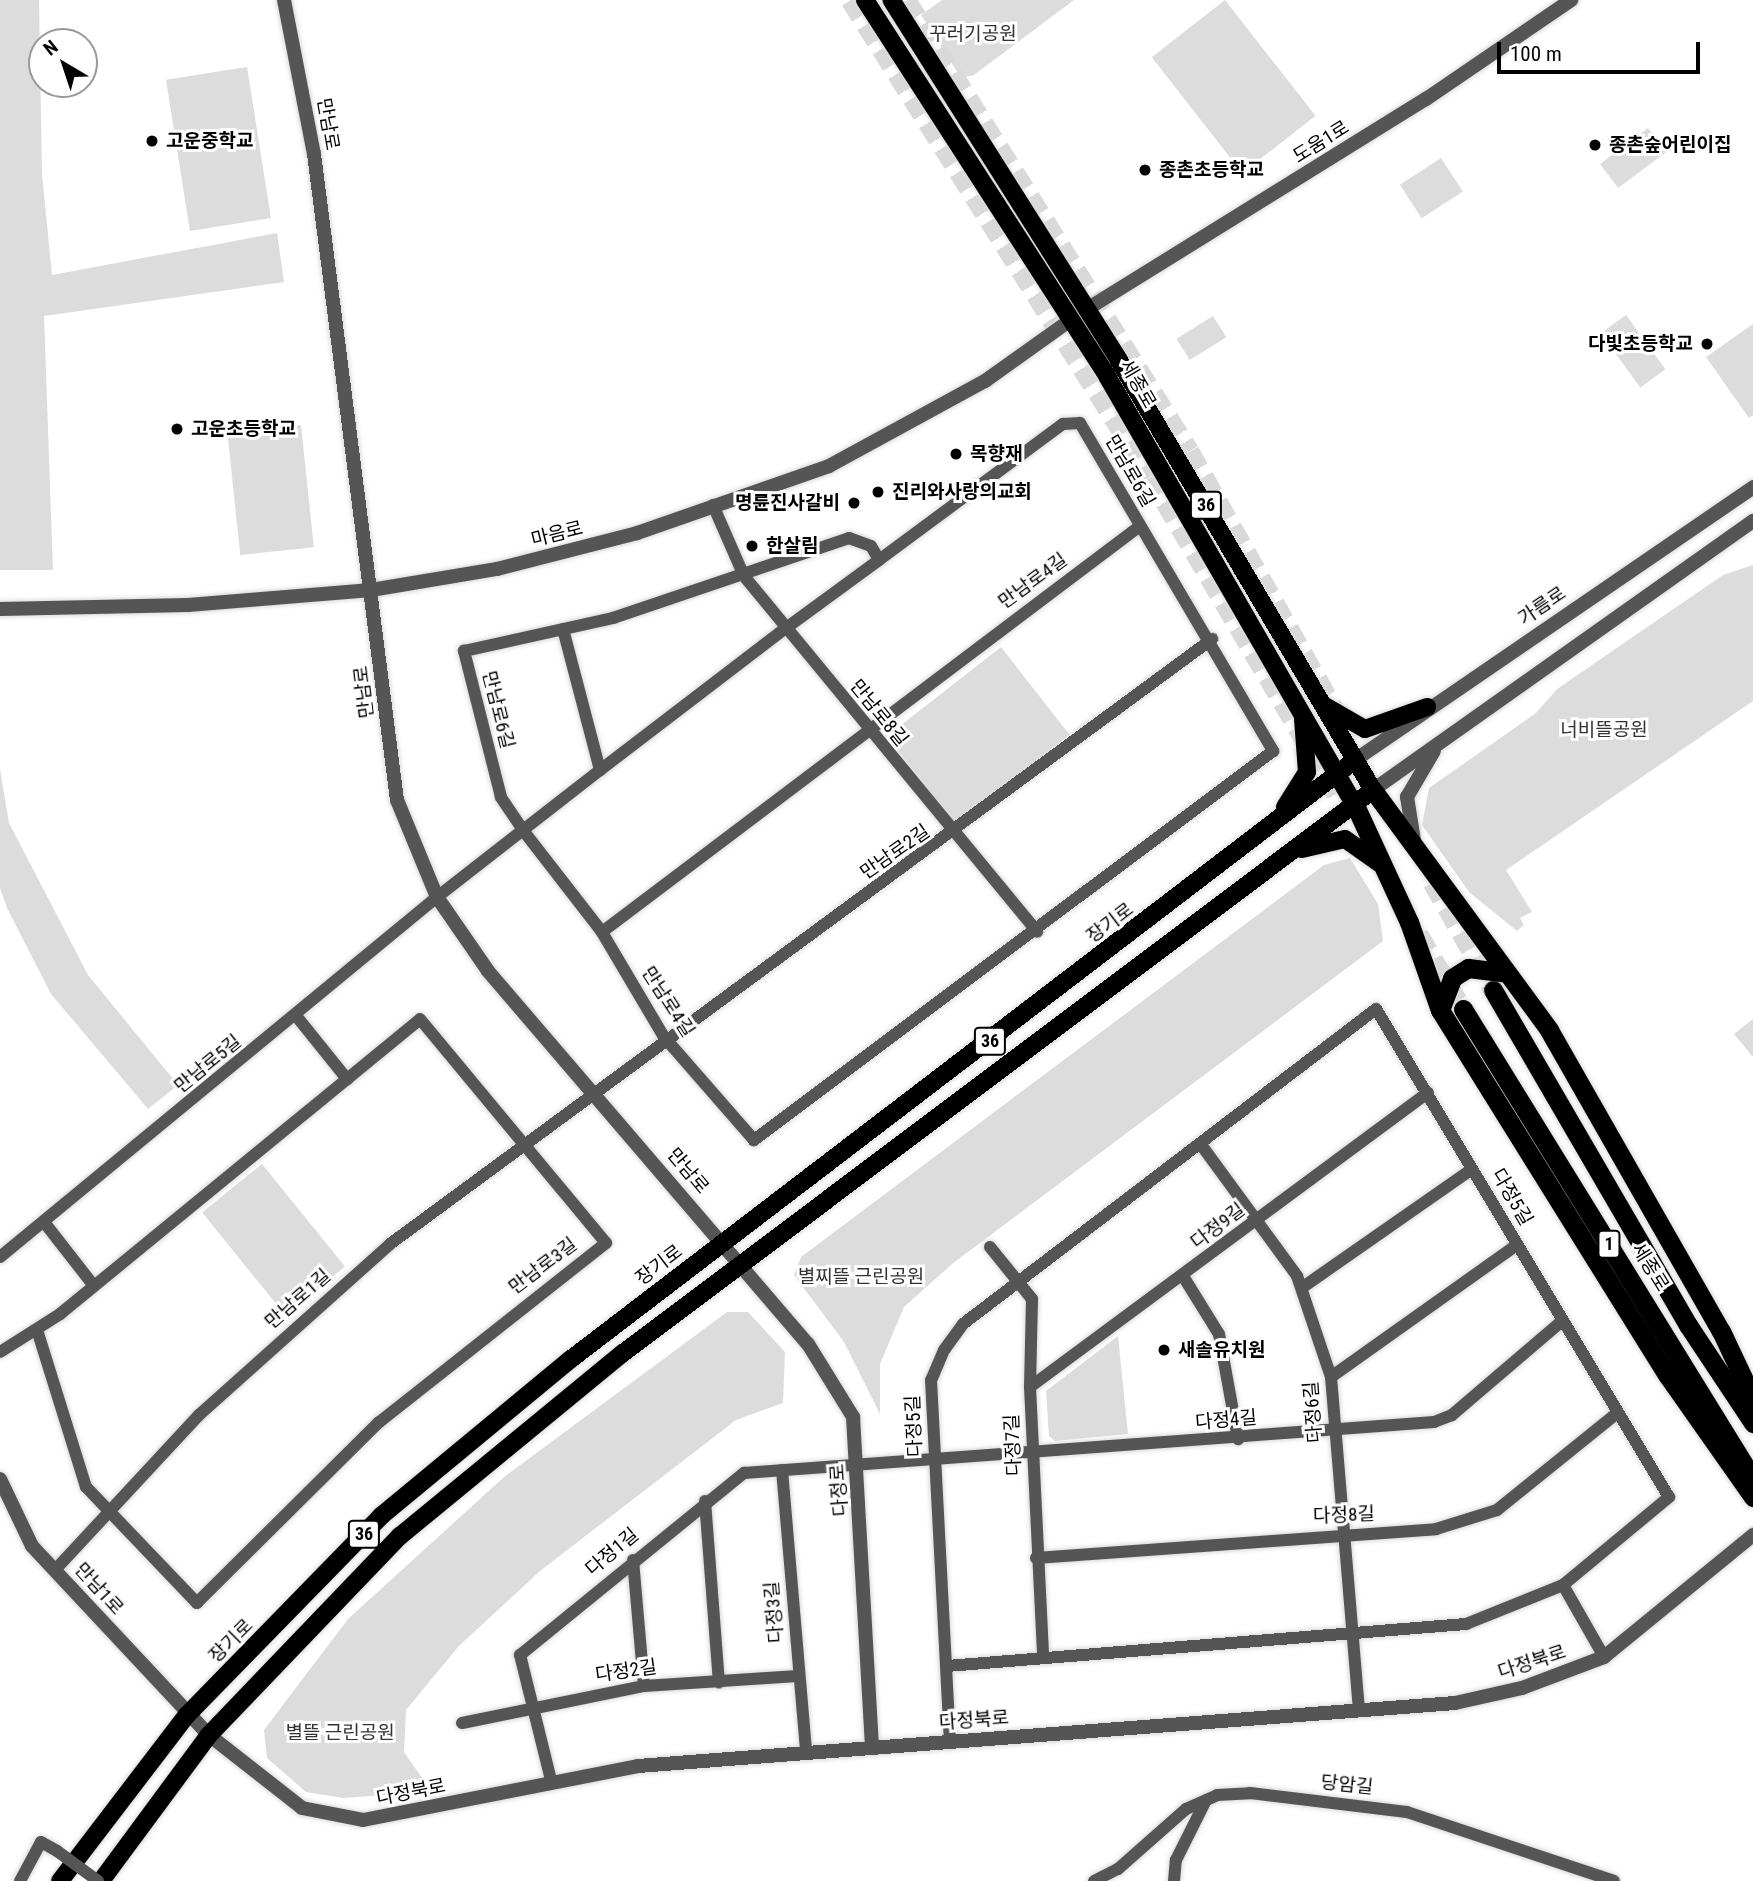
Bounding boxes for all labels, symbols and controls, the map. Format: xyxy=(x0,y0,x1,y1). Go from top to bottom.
park label: 꾸러기공원 xyxy=(929,23,1017,45)
north arrow xyxy=(28,28,98,98)
scale bar xyxy=(1501,28,1704,72)
text: N xyxy=(39,35,62,60)
text: 100 m xyxy=(1510,42,1562,66)
street label: 만남로 xyxy=(312,96,344,152)
street label: 도움1로 xyxy=(1289,116,1353,168)
place label: 고운중학교 xyxy=(166,130,253,152)
marker: 고운중학교 xyxy=(144,133,160,149)
place label: 종촌숲어린이집 xyxy=(1609,134,1731,156)
marker: 종촌숲어린이집 xyxy=(1587,137,1603,153)
place label: 종촌초등학교 xyxy=(1159,159,1264,181)
marker: 종촌초등학교 xyxy=(1137,162,1153,178)
place label: 다빛초등학교 xyxy=(1588,333,1693,355)
marker: 다빛초등학교 xyxy=(1699,336,1715,352)
street label: 세종로 xyxy=(1115,356,1161,412)
place label: 고운초등학교 xyxy=(191,418,296,440)
marker: 고운초등학교 xyxy=(169,421,185,437)
street label: 만남로6길 xyxy=(1100,431,1160,511)
place label: 목향재 xyxy=(970,443,1022,465)
marker: 목향재 xyxy=(948,446,964,462)
place label: 진리와사랑의교회 xyxy=(892,481,1032,503)
marker: 진리와사랑의교회 xyxy=(870,484,886,500)
road number: 36 xyxy=(1188,490,1224,520)
place label: 명륜진사갈비 xyxy=(735,492,840,514)
marker: 명륜진사갈비 xyxy=(846,495,862,511)
street label: 마음로 xyxy=(529,517,585,551)
place label: 한살림 xyxy=(766,535,818,557)
marker: 한살림 xyxy=(744,538,760,554)
street label: 만남로4길 xyxy=(994,548,1072,614)
street label: 가름로 xyxy=(1514,582,1570,630)
street label: 만남로 xyxy=(349,665,379,719)
street label: 만남로6길 xyxy=(477,669,519,751)
street label: 만남로8길 xyxy=(845,675,913,751)
park label: 너비뜰공원 xyxy=(1560,719,1648,741)
street label: 만남로2길 xyxy=(856,820,934,884)
street label: 장기로 xyxy=(1082,898,1138,948)
street label: 만남로4길 xyxy=(637,963,699,1041)
road number: 36 xyxy=(972,1026,1007,1056)
street label: 만남로5길 xyxy=(170,1030,246,1098)
street label: 만남로 xyxy=(662,1144,714,1198)
street label: 다정5길 xyxy=(1487,1165,1537,1229)
street label: 다정9길 xyxy=(1186,1198,1250,1254)
road number: 1 xyxy=(1597,1230,1621,1259)
street label: 만남로3길 xyxy=(504,1233,582,1299)
street label: 세종로 xyxy=(1626,1239,1674,1295)
street label: 장기로 xyxy=(631,1240,687,1290)
street label: 만남로1길 xyxy=(261,1264,335,1334)
park label: 별찌뜰 근린공원 xyxy=(798,1266,924,1288)
place label: 새솔유치원 xyxy=(1178,1339,1265,1361)
marker: 새솔유치원 xyxy=(1156,1342,1172,1358)
street label: 다정6길 xyxy=(1299,1380,1327,1444)
street label: 다정5길 xyxy=(902,1395,926,1457)
street label: 다정4길 xyxy=(1194,1406,1258,1434)
street label: 다정7길 xyxy=(1001,1414,1025,1476)
street label: 다정로 xyxy=(826,1463,852,1517)
street label: 다정8길 xyxy=(1313,1503,1375,1527)
road number: 36 xyxy=(346,1520,382,1548)
street label: 다정1길 xyxy=(581,1523,643,1581)
street label: 만남1로 xyxy=(70,1558,128,1620)
street label: 다정3길 xyxy=(760,1580,788,1644)
street label: 장기로 xyxy=(204,1614,258,1668)
street label: 다정북로 xyxy=(1495,1640,1569,1684)
street label: 다정2길 xyxy=(594,1655,658,1687)
street label: 다정북로 xyxy=(938,1706,1010,1734)
park label: 별뜰 근린공원 xyxy=(285,1722,395,1744)
street label: 당암길 xyxy=(1320,1771,1374,1799)
street label: 다정북로 xyxy=(375,1774,447,1810)

